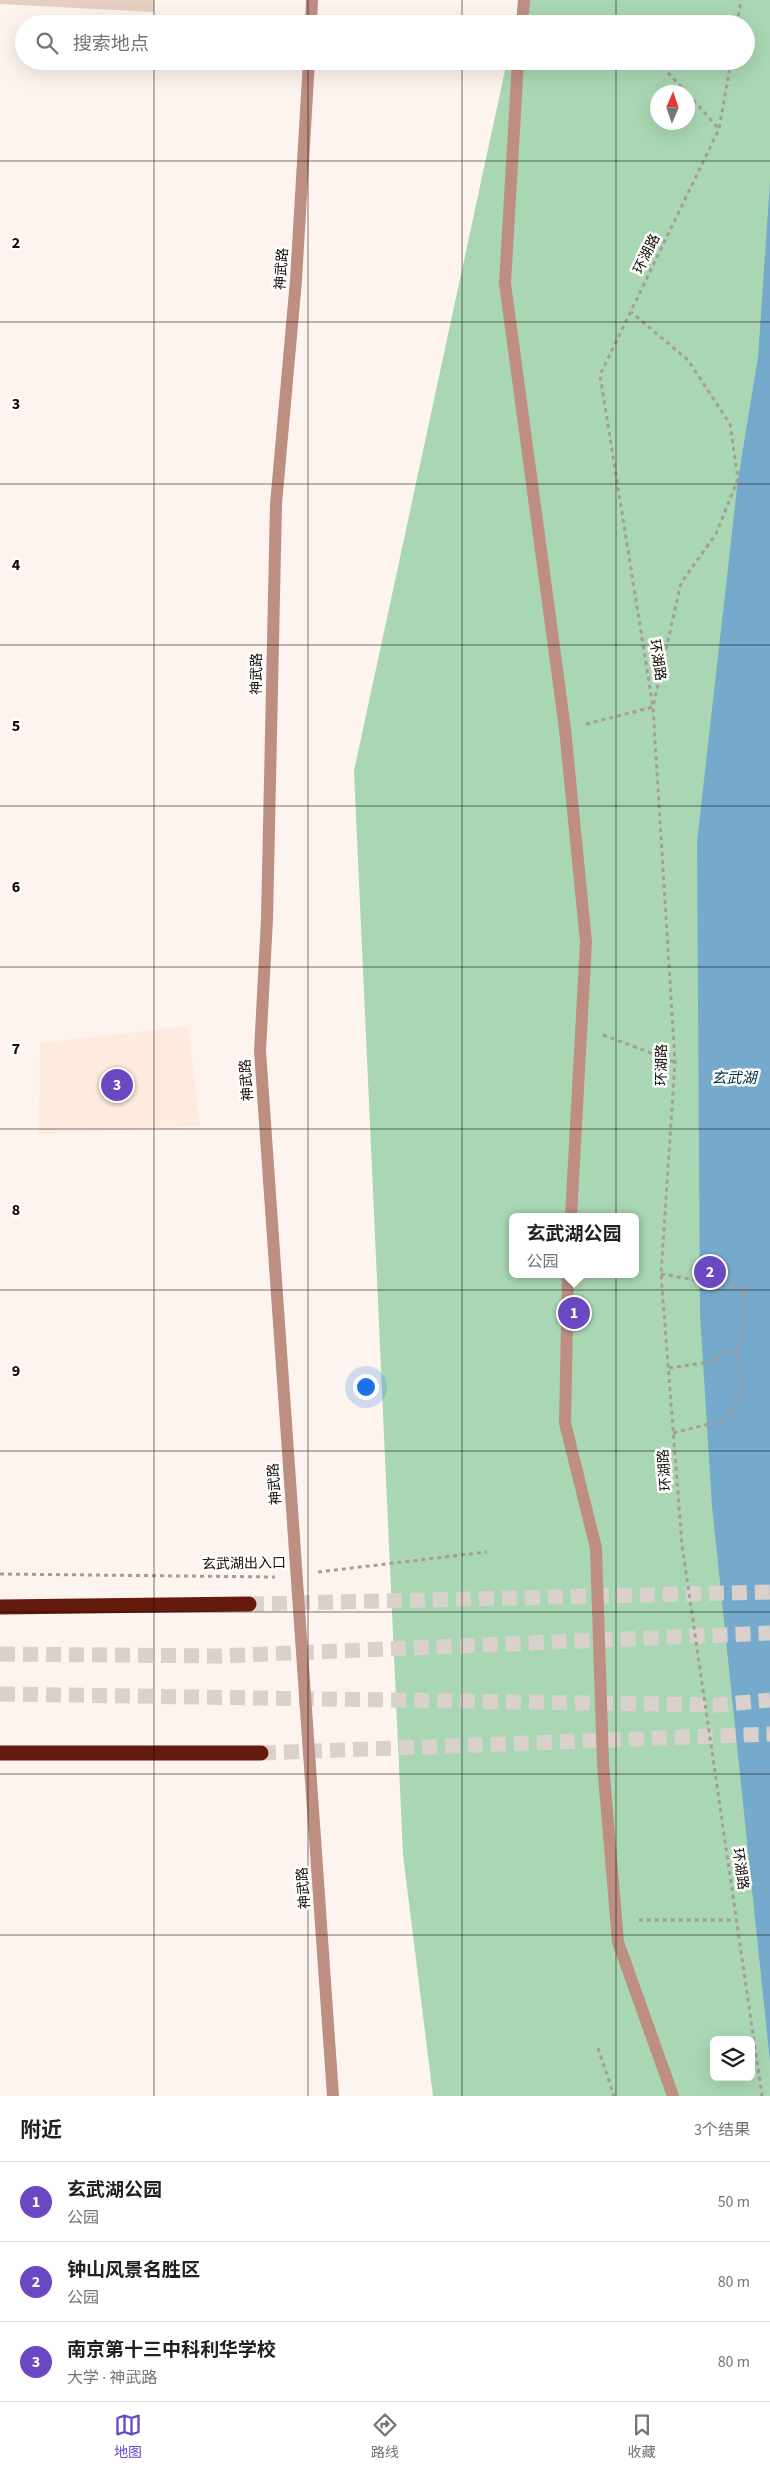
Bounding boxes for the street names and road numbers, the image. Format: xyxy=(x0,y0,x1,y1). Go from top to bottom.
street label: 环湖路 xyxy=(629,231,665,277)
street label: 神武路 xyxy=(271,247,293,291)
street label: 环湖路 xyxy=(644,638,670,682)
street label: 神武路 xyxy=(247,653,267,695)
street label: 环湖路 xyxy=(652,1044,672,1086)
street label: 神武路 xyxy=(236,1058,258,1102)
street label: 环湖路 xyxy=(654,1448,676,1492)
street label: 神武路 xyxy=(264,1462,286,1506)
street label: 玄武湖出入口 xyxy=(202,1553,286,1575)
street label: 环湖路 xyxy=(727,1847,753,1891)
street label: 神武路 xyxy=(293,1866,315,1910)

